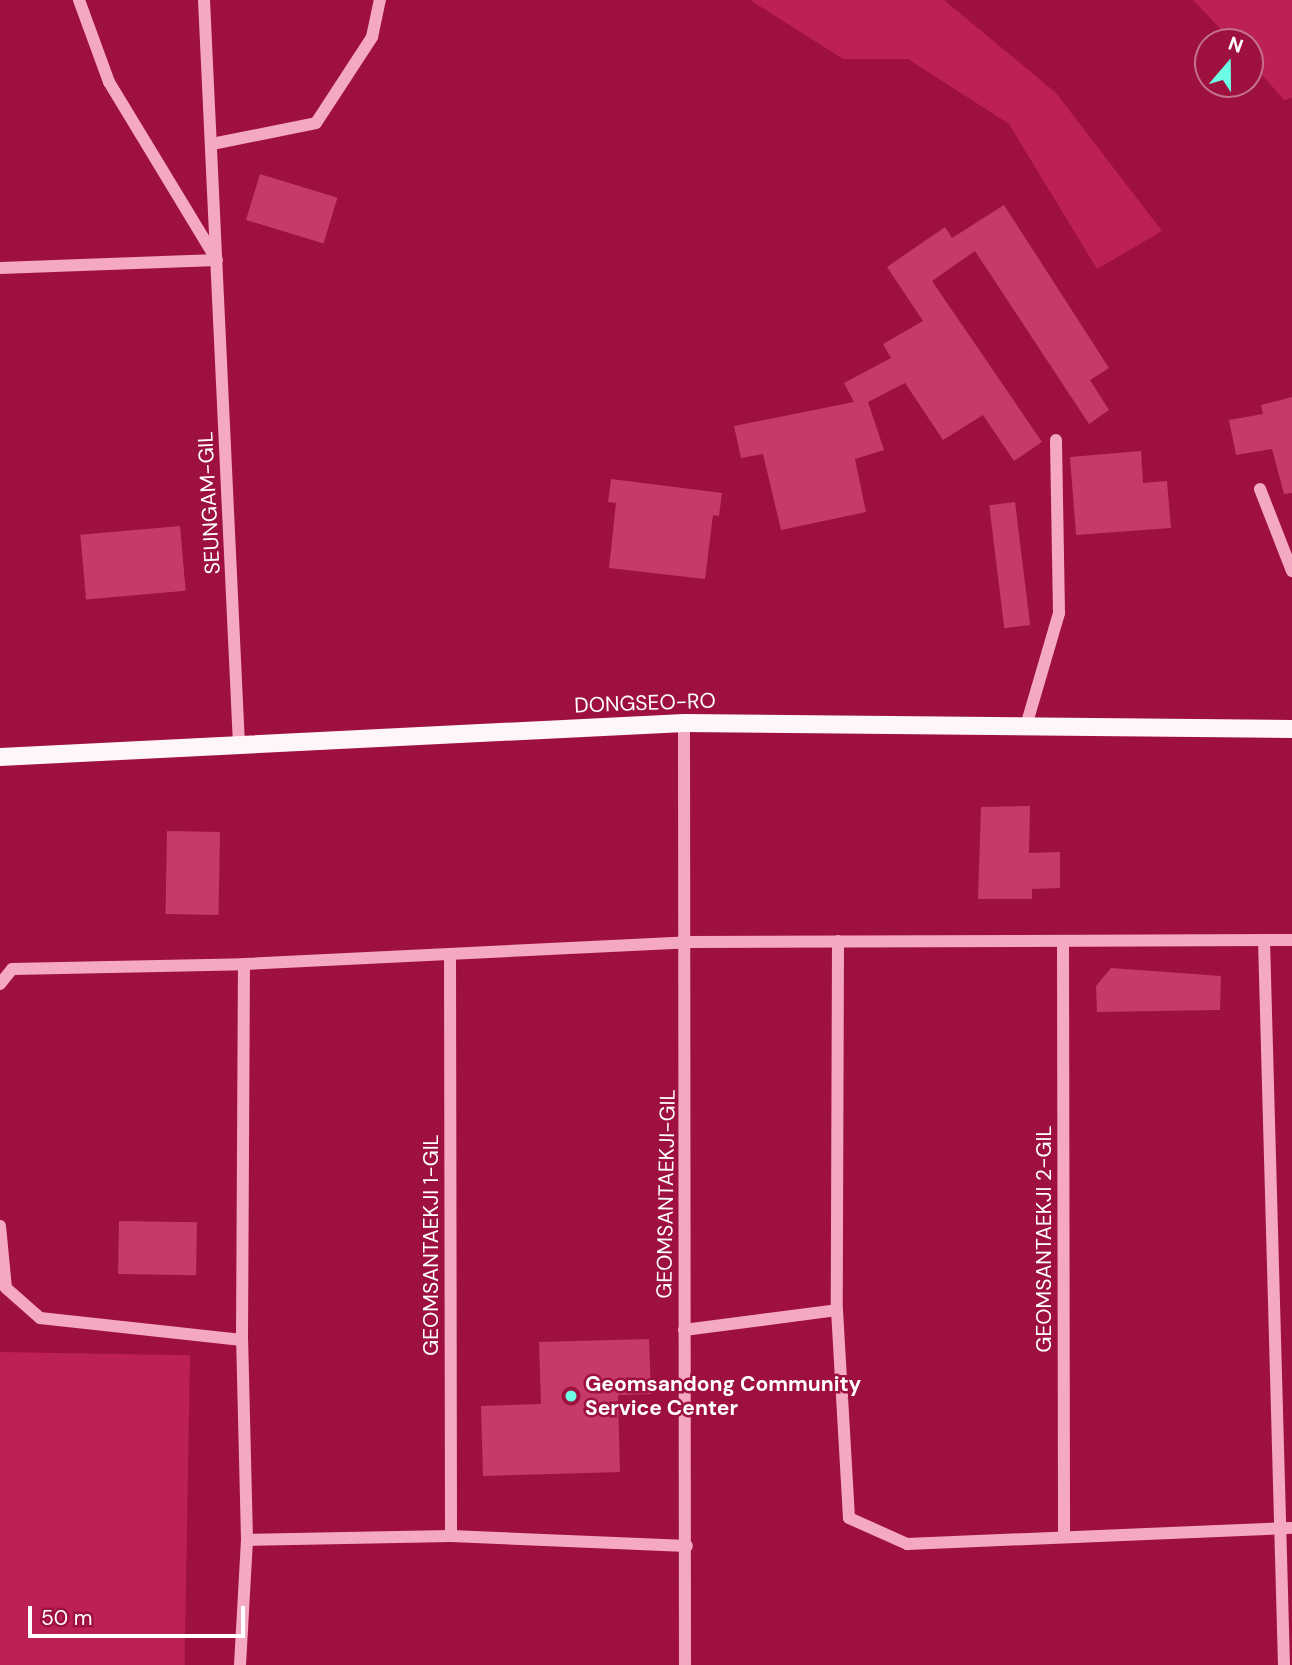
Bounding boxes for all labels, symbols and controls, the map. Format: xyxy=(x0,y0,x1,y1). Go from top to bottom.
north arrow xyxy=(1194,28,1264,98)
text: N xyxy=(1225,31,1246,59)
street label: SEUNGAM-GIL xyxy=(193,431,225,575)
street label: DONGSEO-RO xyxy=(574,688,716,718)
street label: GEOMSANTAEKJI-GIL xyxy=(652,1089,680,1299)
street label: GEOMSANTAEKJI 2-GIL xyxy=(1031,1126,1057,1352)
street label: GEOMSANTAEKJI 1-GIL xyxy=(418,1134,444,1356)
place label: Geomsandong Community Service Center xyxy=(585,1371,861,1421)
marker: Geomsandong Community Service Center xyxy=(563,1388,579,1404)
scale bar xyxy=(32,1592,248,1636)
text: 50 m xyxy=(41,1604,92,1632)

